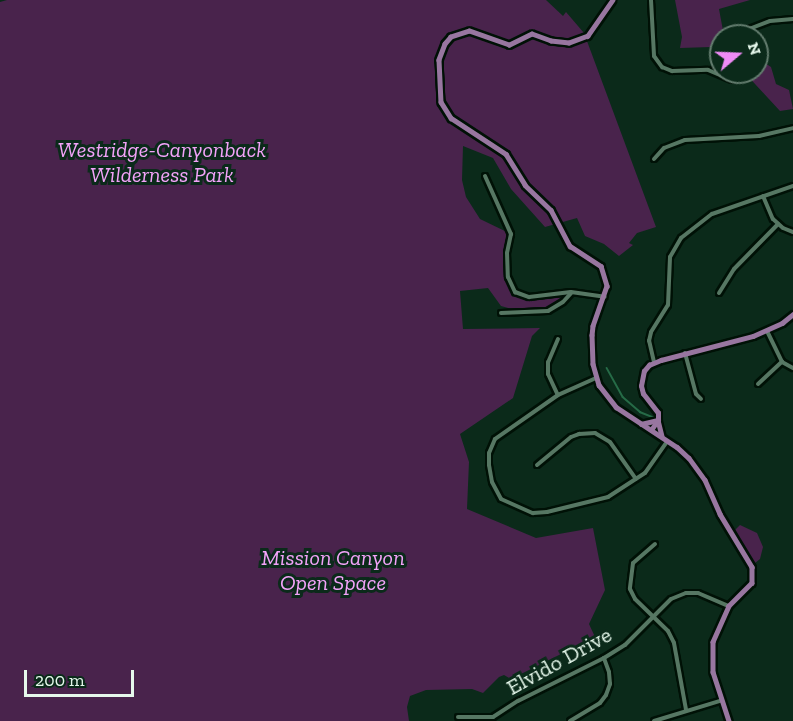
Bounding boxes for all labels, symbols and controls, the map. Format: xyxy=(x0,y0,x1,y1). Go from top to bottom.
north arrow xyxy=(709,24,769,84)
text: N xyxy=(744,40,766,57)
park label: Westridge-Canyonback Wilderness Park xyxy=(58,136,266,188)
park label: Mission Canyon Open Space xyxy=(261,544,405,596)
street label: Elvido Drive xyxy=(502,621,616,701)
scale bar xyxy=(27,658,136,696)
text: 200 m xyxy=(35,669,85,691)

